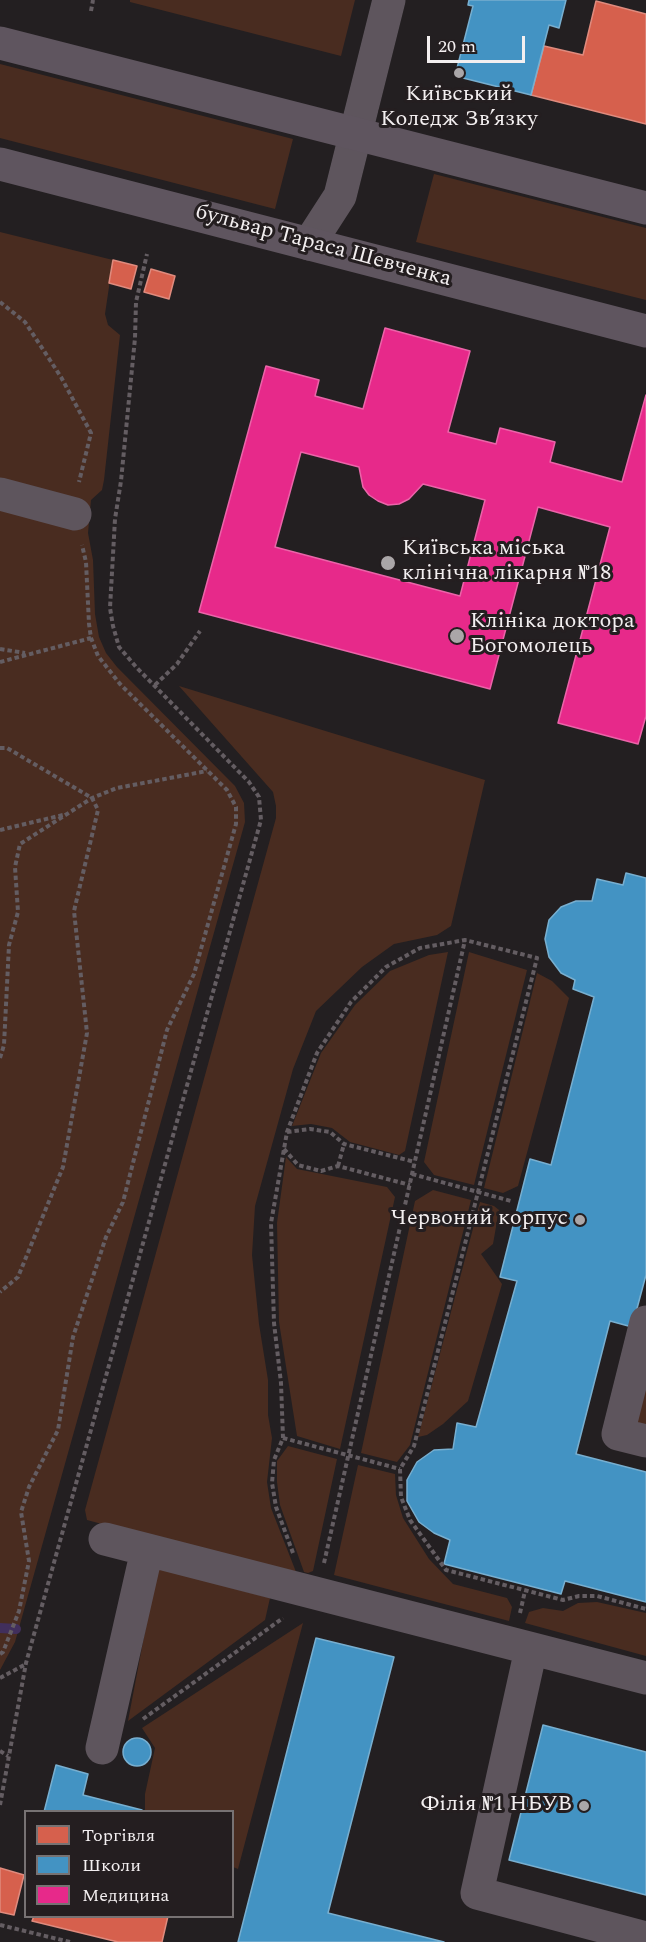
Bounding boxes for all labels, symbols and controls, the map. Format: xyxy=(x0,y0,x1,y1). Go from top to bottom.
scale bar xyxy=(430,24,528,62)
text: 20 m xyxy=(438,33,476,60)
marker: Київський Коледж Зв’язку xyxy=(452,66,466,80)
place label: Київський Коледж Зв’язку xyxy=(380,83,538,134)
street label: бульвар Тараса Шевченка xyxy=(192,200,454,294)
place label: Київська міська клінічна лікарня №18 xyxy=(402,537,611,588)
marker: Київська міська клінічна лікарня №18 xyxy=(379,554,397,572)
place label: Клініка доктора Богомолець xyxy=(470,610,635,662)
marker: Клініка доктора Богомолець xyxy=(448,627,466,645)
place label: Червоний корпус xyxy=(391,1207,568,1233)
marker: Червоний корпус xyxy=(573,1213,587,1227)
place label: Філія №1 НБУВ xyxy=(421,1793,572,1819)
marker: Філія №1 НБУВ xyxy=(577,1799,591,1813)
legend xyxy=(24,1810,234,1918)
text: Торгівля xyxy=(82,1822,155,1849)
text: Школи xyxy=(82,1852,141,1879)
text: Медицина xyxy=(82,1882,169,1909)

